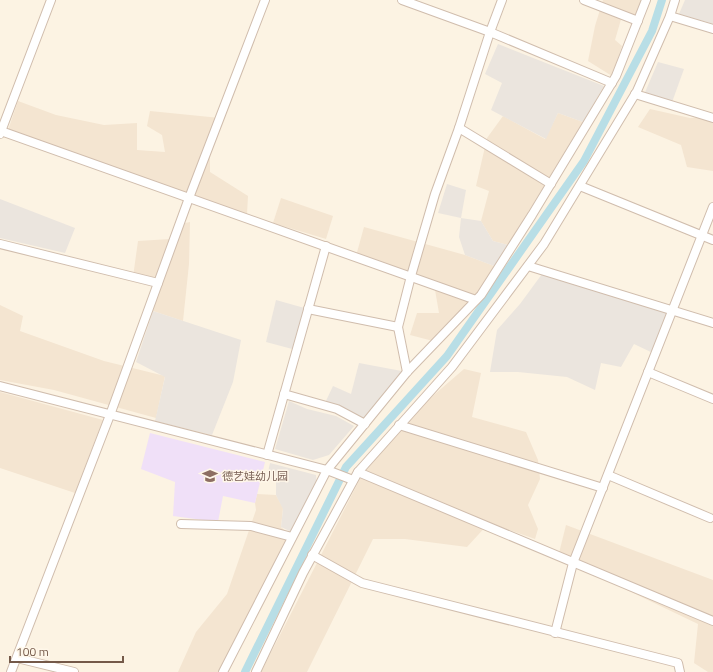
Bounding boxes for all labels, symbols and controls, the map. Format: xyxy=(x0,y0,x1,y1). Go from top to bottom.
school or university icon: 德艺娃幼儿园 xyxy=(201,467,219,485)
place label: 德艺娃幼儿园 xyxy=(222,468,288,484)
scale bar xyxy=(10,638,123,664)
text: 100 m xyxy=(16,642,49,661)

